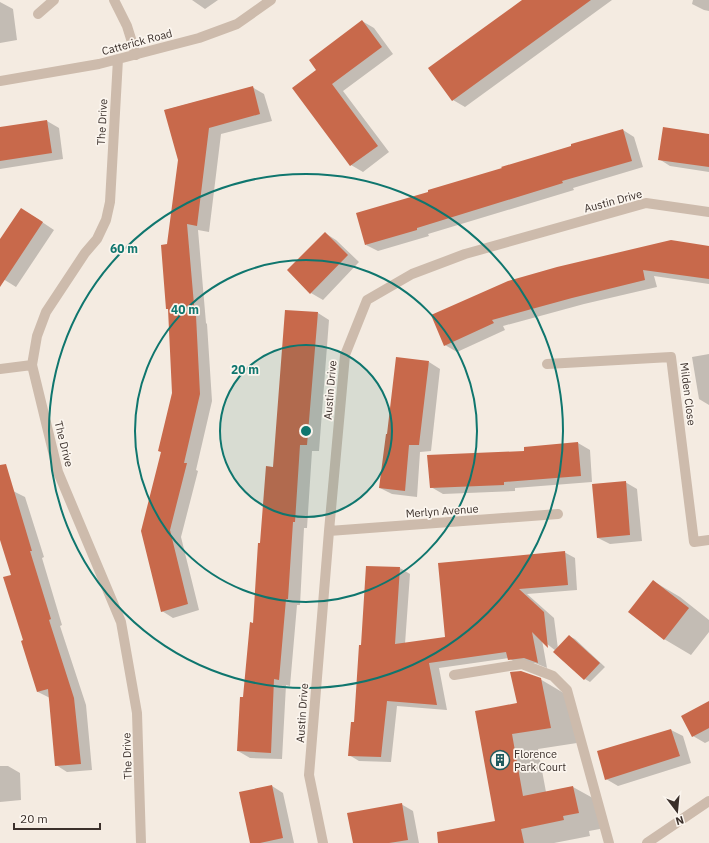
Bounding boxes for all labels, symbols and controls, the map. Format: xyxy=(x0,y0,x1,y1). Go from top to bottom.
street label: Catterick Road xyxy=(100,26,174,58)
street label: The Drive xyxy=(94,98,110,146)
street label: Austin Drive xyxy=(582,187,644,215)
text: 60 m xyxy=(110,241,138,256)
text: 40 m xyxy=(171,302,199,317)
street label: Austin Drive xyxy=(320,360,340,420)
text: 20 m xyxy=(231,362,259,377)
street label: Milden Close xyxy=(677,362,699,426)
street label: The Drive xyxy=(52,420,76,468)
centre of rings xyxy=(299,424,313,438)
street label: Merlyn Avenue xyxy=(405,501,479,521)
street label: Austin Drive xyxy=(293,683,311,743)
street label: The Drive xyxy=(119,732,135,780)
place label: Florence Park Court xyxy=(514,747,566,774)
building icon: Florence Park Court xyxy=(489,749,511,771)
north arrow xyxy=(657,791,697,831)
scale bar xyxy=(14,805,100,831)
text: 20 m xyxy=(20,811,48,826)
text: N xyxy=(674,813,686,828)

